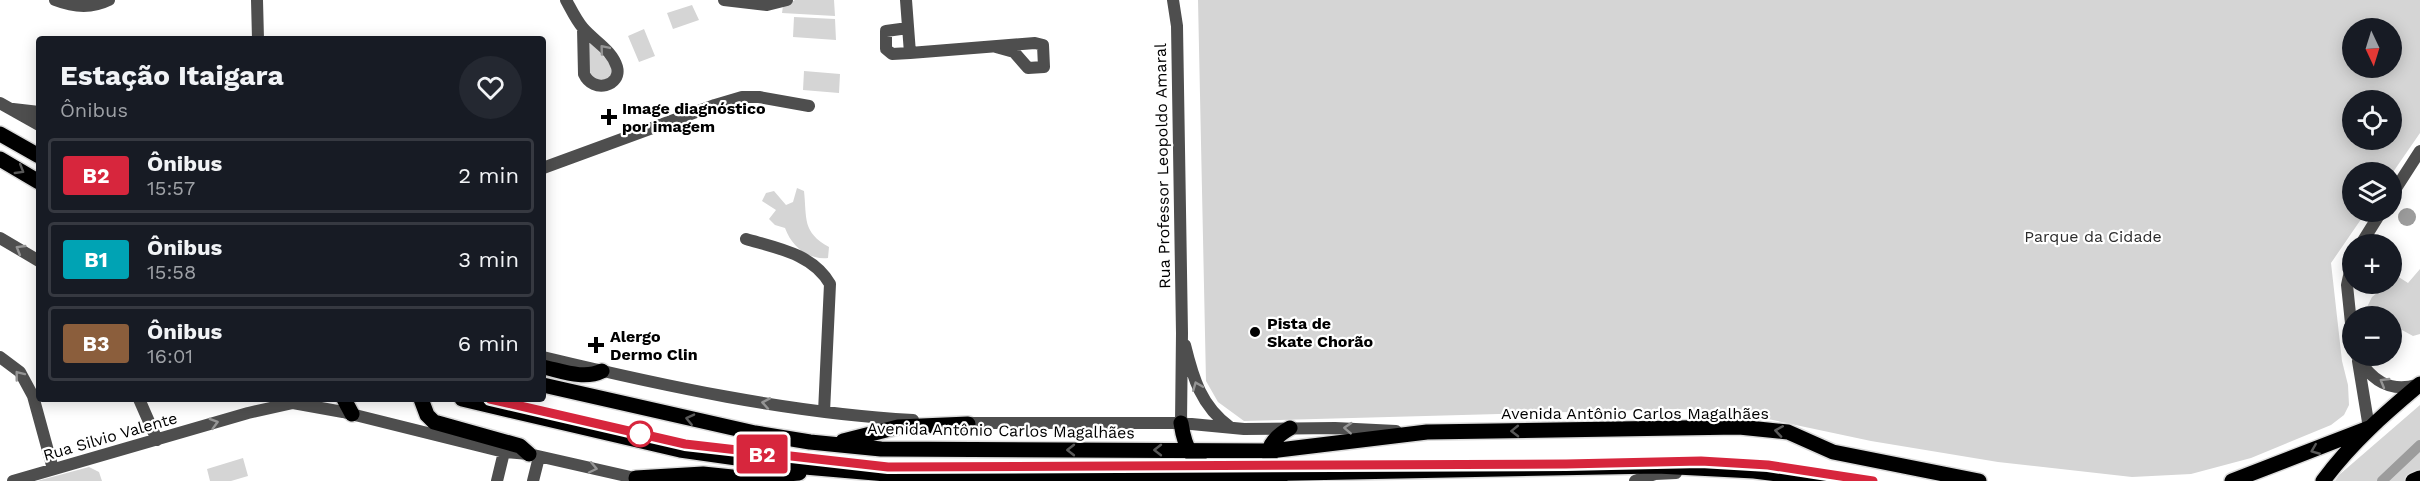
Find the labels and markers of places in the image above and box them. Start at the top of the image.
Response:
place label: Image diagnóstico por imagem [622,99,766,136]
marker: Image diagnóstico por imagem [600,108,618,126]
place label: Pista de Skate Chorão [1267,314,1373,351]
marker: Pista de Skate Chorão [1248,325,1262,339]
place label: Alergo Dermo Clin [610,327,698,364]
marker: Alergo Dermo Clin [587,336,605,354]
unlabelled marker [627,421,653,447]

